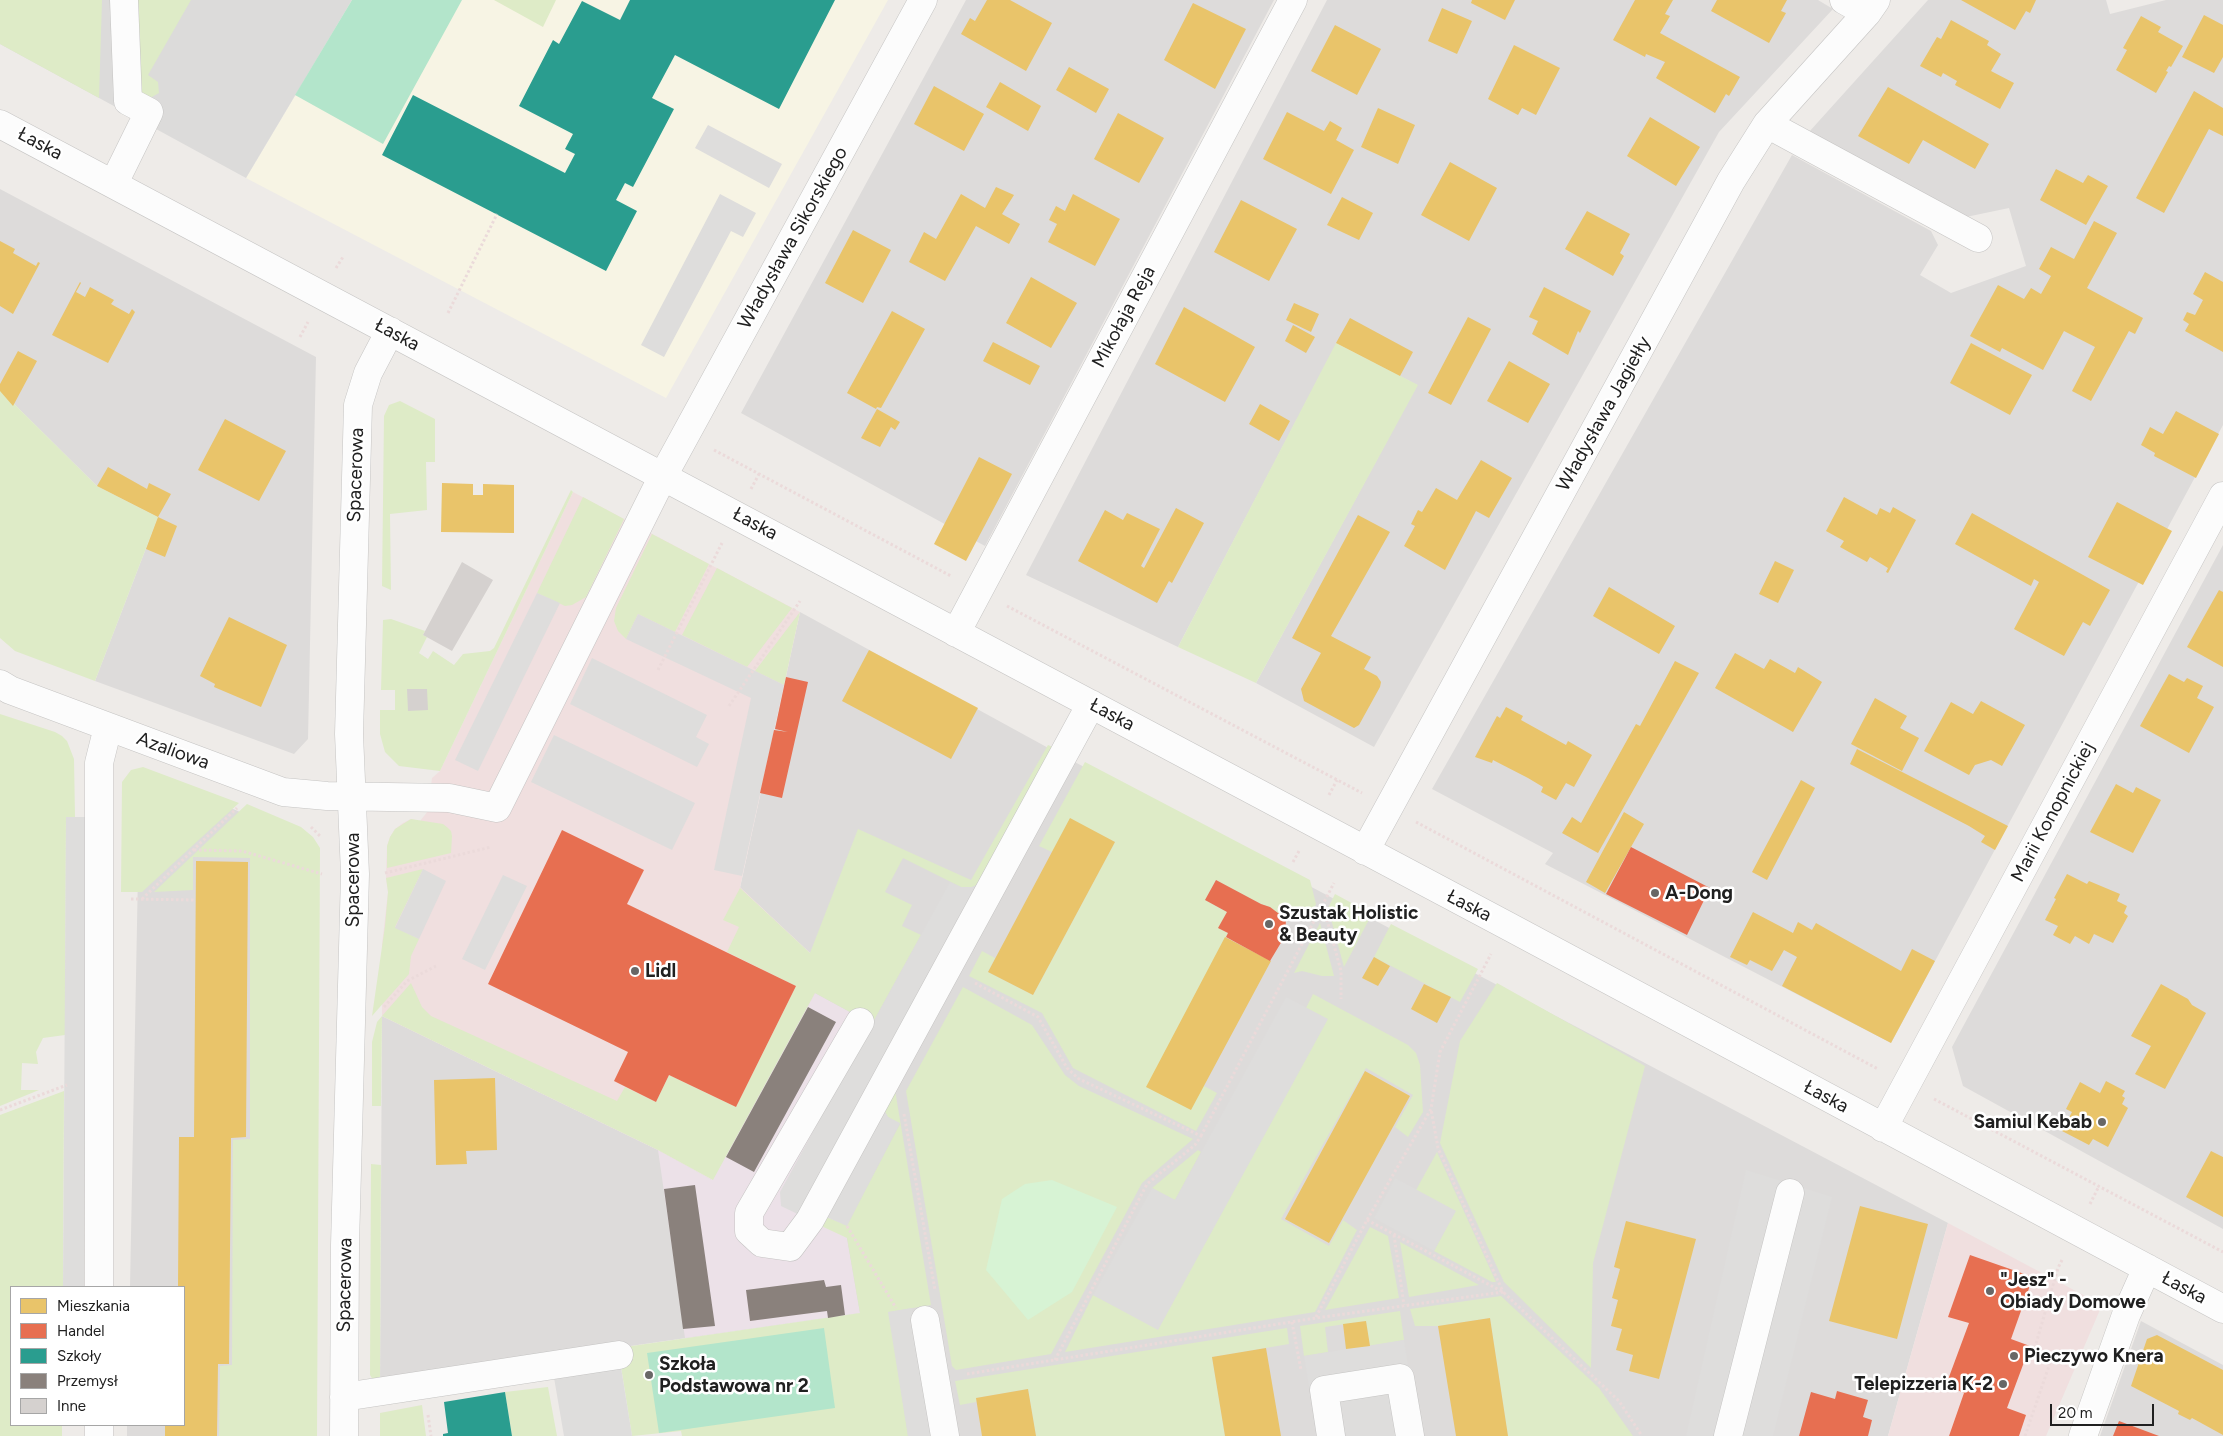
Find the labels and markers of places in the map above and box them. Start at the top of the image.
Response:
place label: A-Dong [1665,882,1733,904]
marker: A-Dong [1649,887,1661,899]
place label: Szustak Holistic & Beauty [1279,902,1418,946]
marker: Szustak Holistic & Beauty [1263,918,1275,930]
place label: Lidl [645,960,676,982]
marker: Lidl [629,965,641,977]
place label: Samiul Kebab [1973,1111,2092,1133]
marker: Samiul Kebab [2096,1116,2108,1128]
place label: "Jesz" - Obiady Domowe [2000,1269,2146,1313]
marker: "Jesz" - Obiady Domowe [1984,1285,1996,1297]
place label: Pieczywo Knera [2024,1345,2164,1367]
marker: Pieczywo Knera [2008,1350,2020,1362]
place label: Szkoła Podstawowa nr 2 [659,1353,809,1397]
marker: Szkoła Podstawowa nr 2 [643,1369,655,1381]
place label: Telepizzeria K-2 [1854,1373,1993,1395]
marker: Telepizzeria K-2 [1997,1378,2009,1390]

